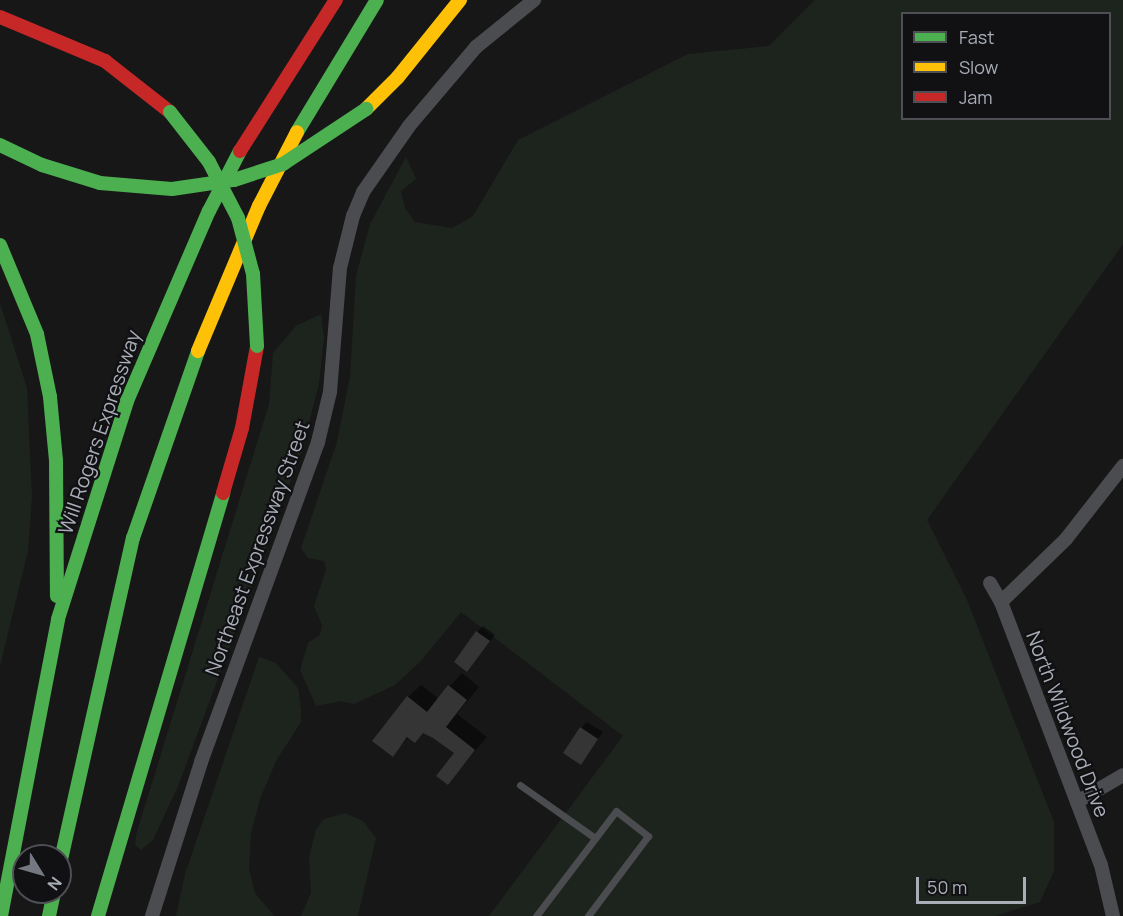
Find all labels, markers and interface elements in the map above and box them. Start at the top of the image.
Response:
legend [901,12,1111,120]
text: Fast [959,25,994,49]
text: Slow [959,55,998,79]
text: Jam [959,85,993,109]
street label: Will Rogers Expressway [53,327,145,537]
street label: Northeast Expressway Street [200,417,314,679]
street label: North Wildwood Drive [1021,628,1115,820]
north arrow [12,844,72,904]
scale bar [919,865,1028,903]
text: N [43,872,67,895]
text: 50 m [927,875,967,899]

